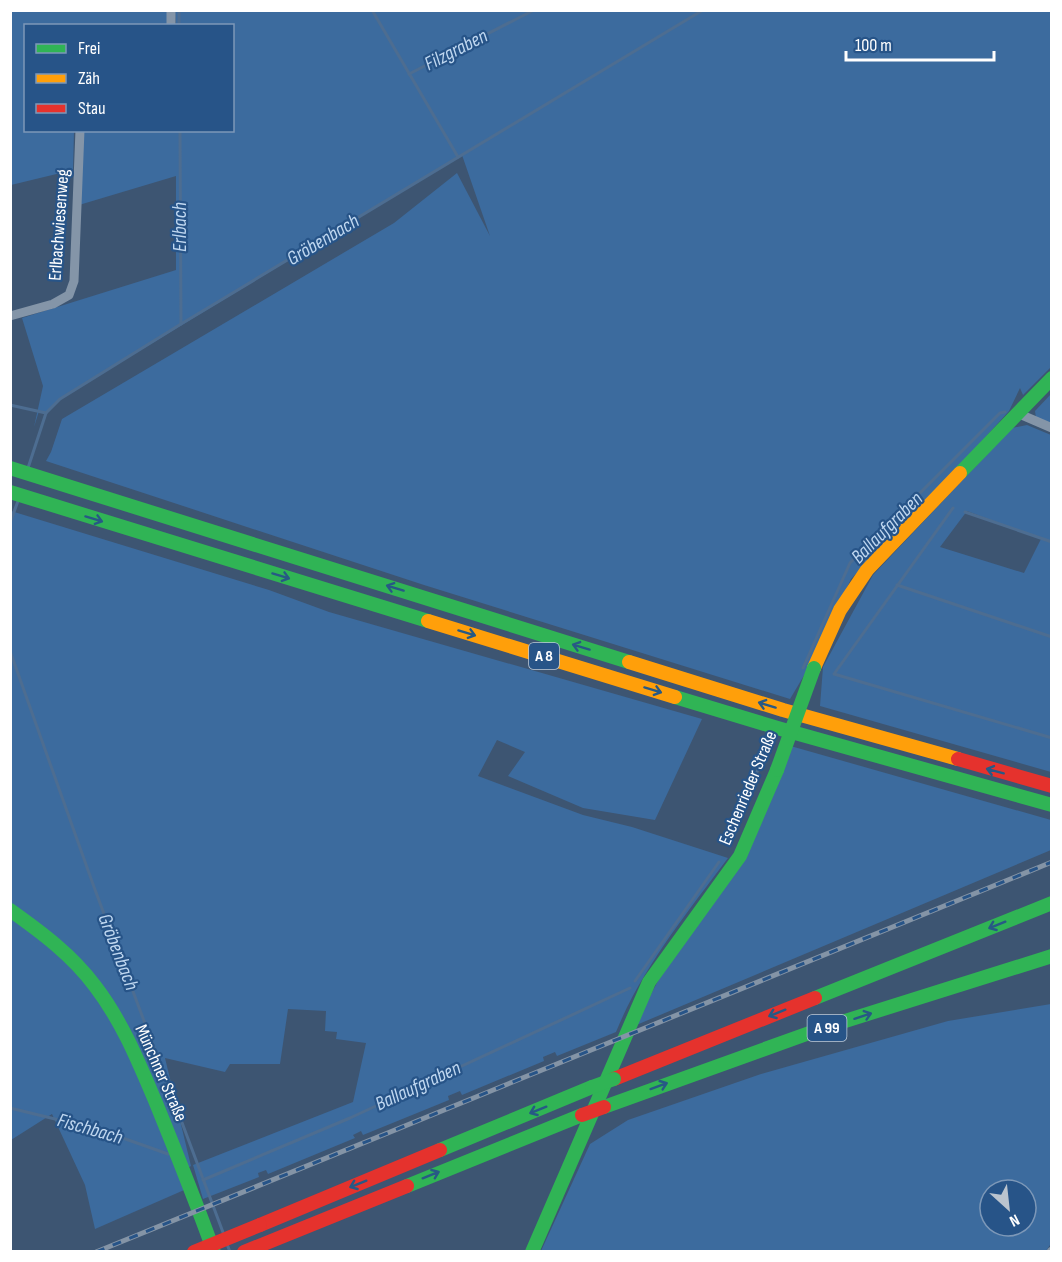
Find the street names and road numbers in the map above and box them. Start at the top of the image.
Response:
street label: Erlbachwiesenweg [45,169,73,281]
road number: A 8 [529,643,559,669]
street label: Eschenrieder Straße [714,728,782,848]
road number: A 99 [808,1015,846,1041]
street label: Münchner Straße [130,1021,192,1125]

